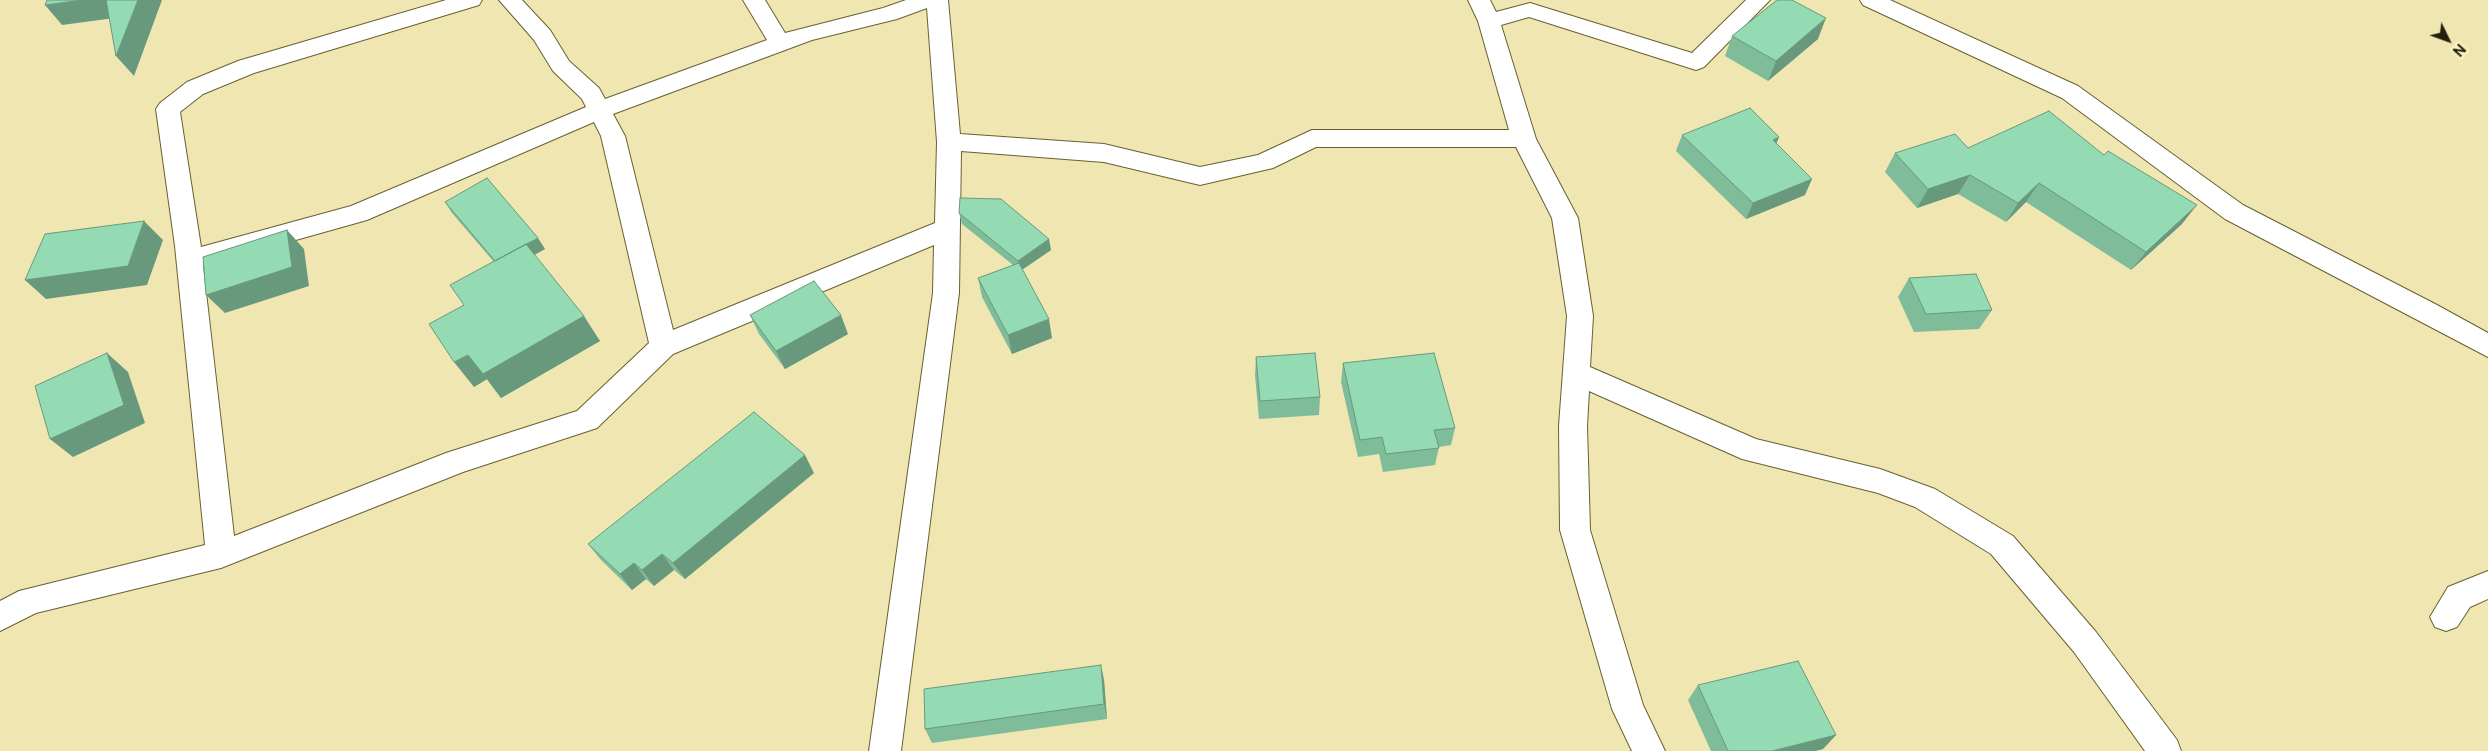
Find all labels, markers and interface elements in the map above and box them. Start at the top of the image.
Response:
north arrow [2423,15,2473,65]
text: N [2450,41,2469,59]

